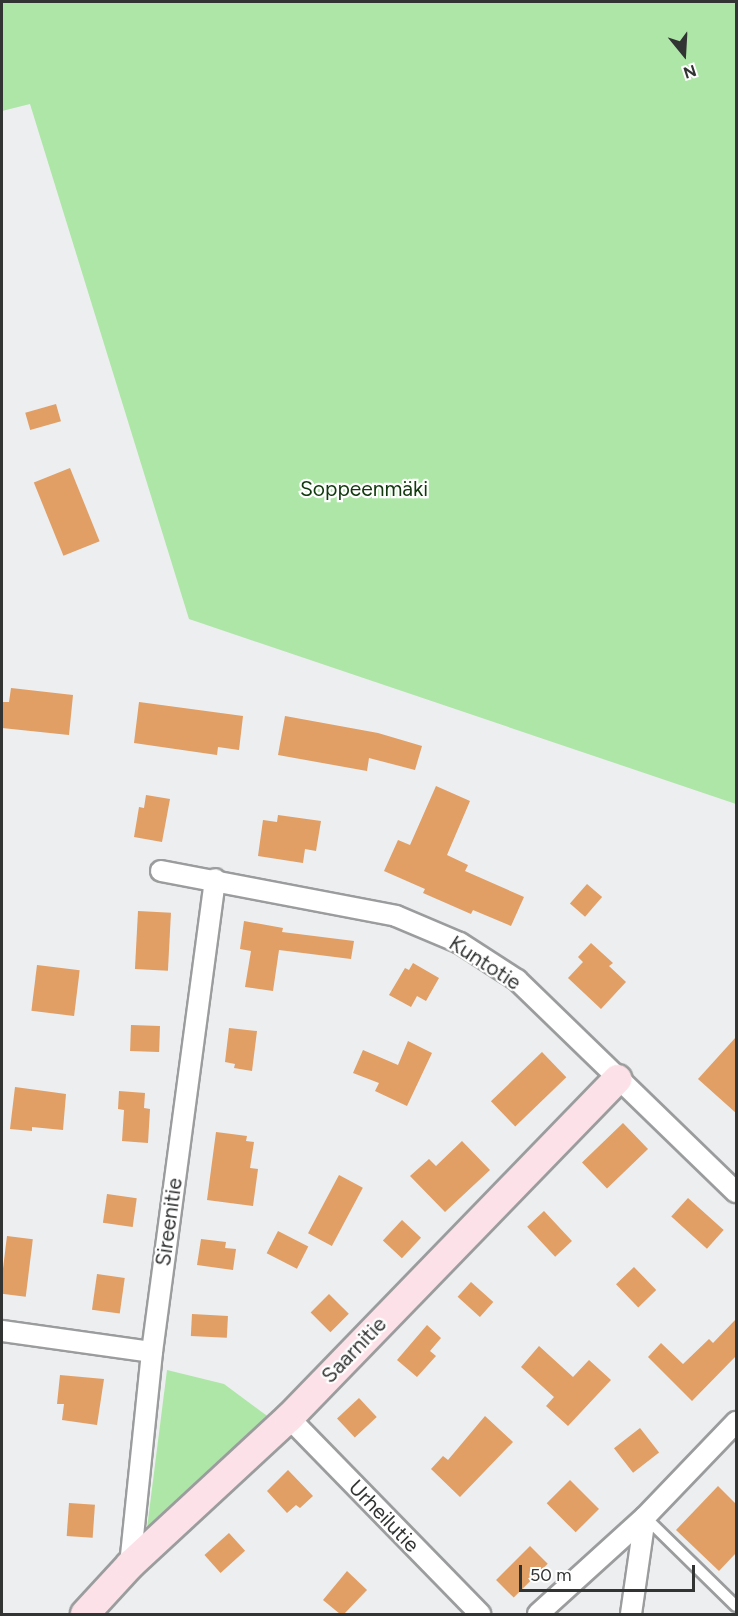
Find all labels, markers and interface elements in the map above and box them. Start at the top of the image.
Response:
north arrow [654,24,714,84]
text: N [681,61,699,83]
park label: Soppeenmäki [300,476,428,502]
street label: Kuntotie [444,930,526,996]
street label: Sireenitie [150,1176,188,1268]
street label: Saarnitie [316,1312,392,1388]
street label: Urheilutie [343,1475,425,1557]
scale bar [522,1553,698,1591]
text: 50 m [530,1564,572,1586]

